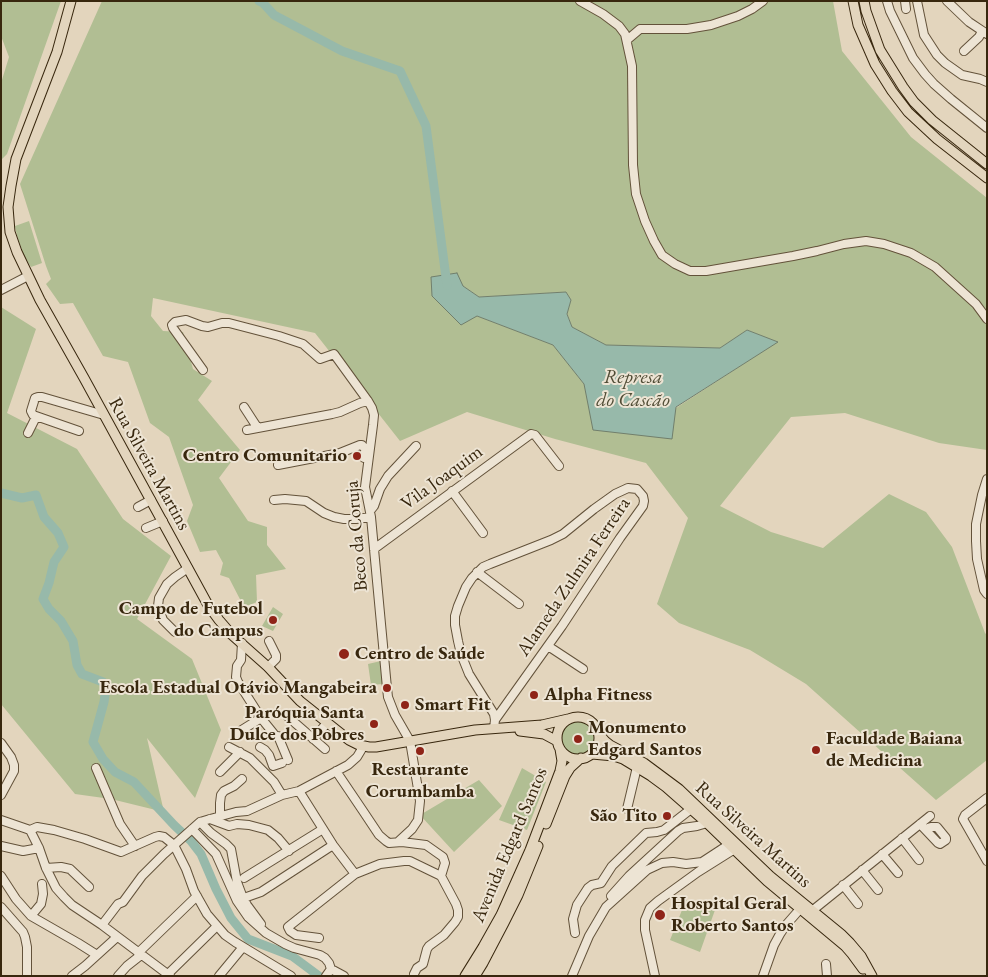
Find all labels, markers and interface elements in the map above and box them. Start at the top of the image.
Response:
water label: Represa do Cascão [596,366,670,413]
street label: Rua Silveira Martins [103,394,195,534]
street label: Vila Joaquim [397,441,487,515]
place label: Centro Comunitario [183,445,347,467]
marker: Centro Comunitario [351,450,363,462]
street label: Beco da Coruja [341,480,373,592]
street label: Alameda Zulmira Ferreira [512,493,636,661]
place label: Campo de Futebol do Campus [119,598,263,642]
marker: Campo de Futebol do Campus [267,614,279,626]
place label: Centro de Saúde [355,643,485,665]
marker: Centro de Saúde [337,647,351,661]
place label: Escola Estadual Otávio Mangabeira [99,677,377,699]
marker: Escola Estadual Otávio Mangabeira [381,682,393,694]
place label: Alpha Fitness [544,684,652,706]
marker: Alpha Fitness [528,689,540,701]
place label: Smart Fit [415,694,491,716]
marker: Smart Fit [399,699,411,711]
place label: Paróquia Santa Dulce dos Pobres [230,702,364,746]
place label: Monumento Edgard Santos [588,717,701,761]
marker: Paróquia Santa Dulce dos Pobres [368,718,380,730]
place label: Faculdade Baiana de Medicina [826,728,962,772]
marker: Monumento Edgard Santos [572,733,584,745]
marker: Faculdade Baiana de Medicina [810,744,822,756]
marker: Restaurante Corumbamba [414,745,426,757]
place label: Restaurante Corumbamba [366,759,474,803]
street label: Avenida Edgard Santos [467,764,553,926]
street label: Rua Silveira Martins [690,777,816,893]
place label: São Tito [590,805,657,827]
marker: São Tito [661,810,673,822]
place label: Hospital Geral Roberto Santos [671,893,793,937]
marker: Hospital Geral Roberto Santos [653,908,667,922]

